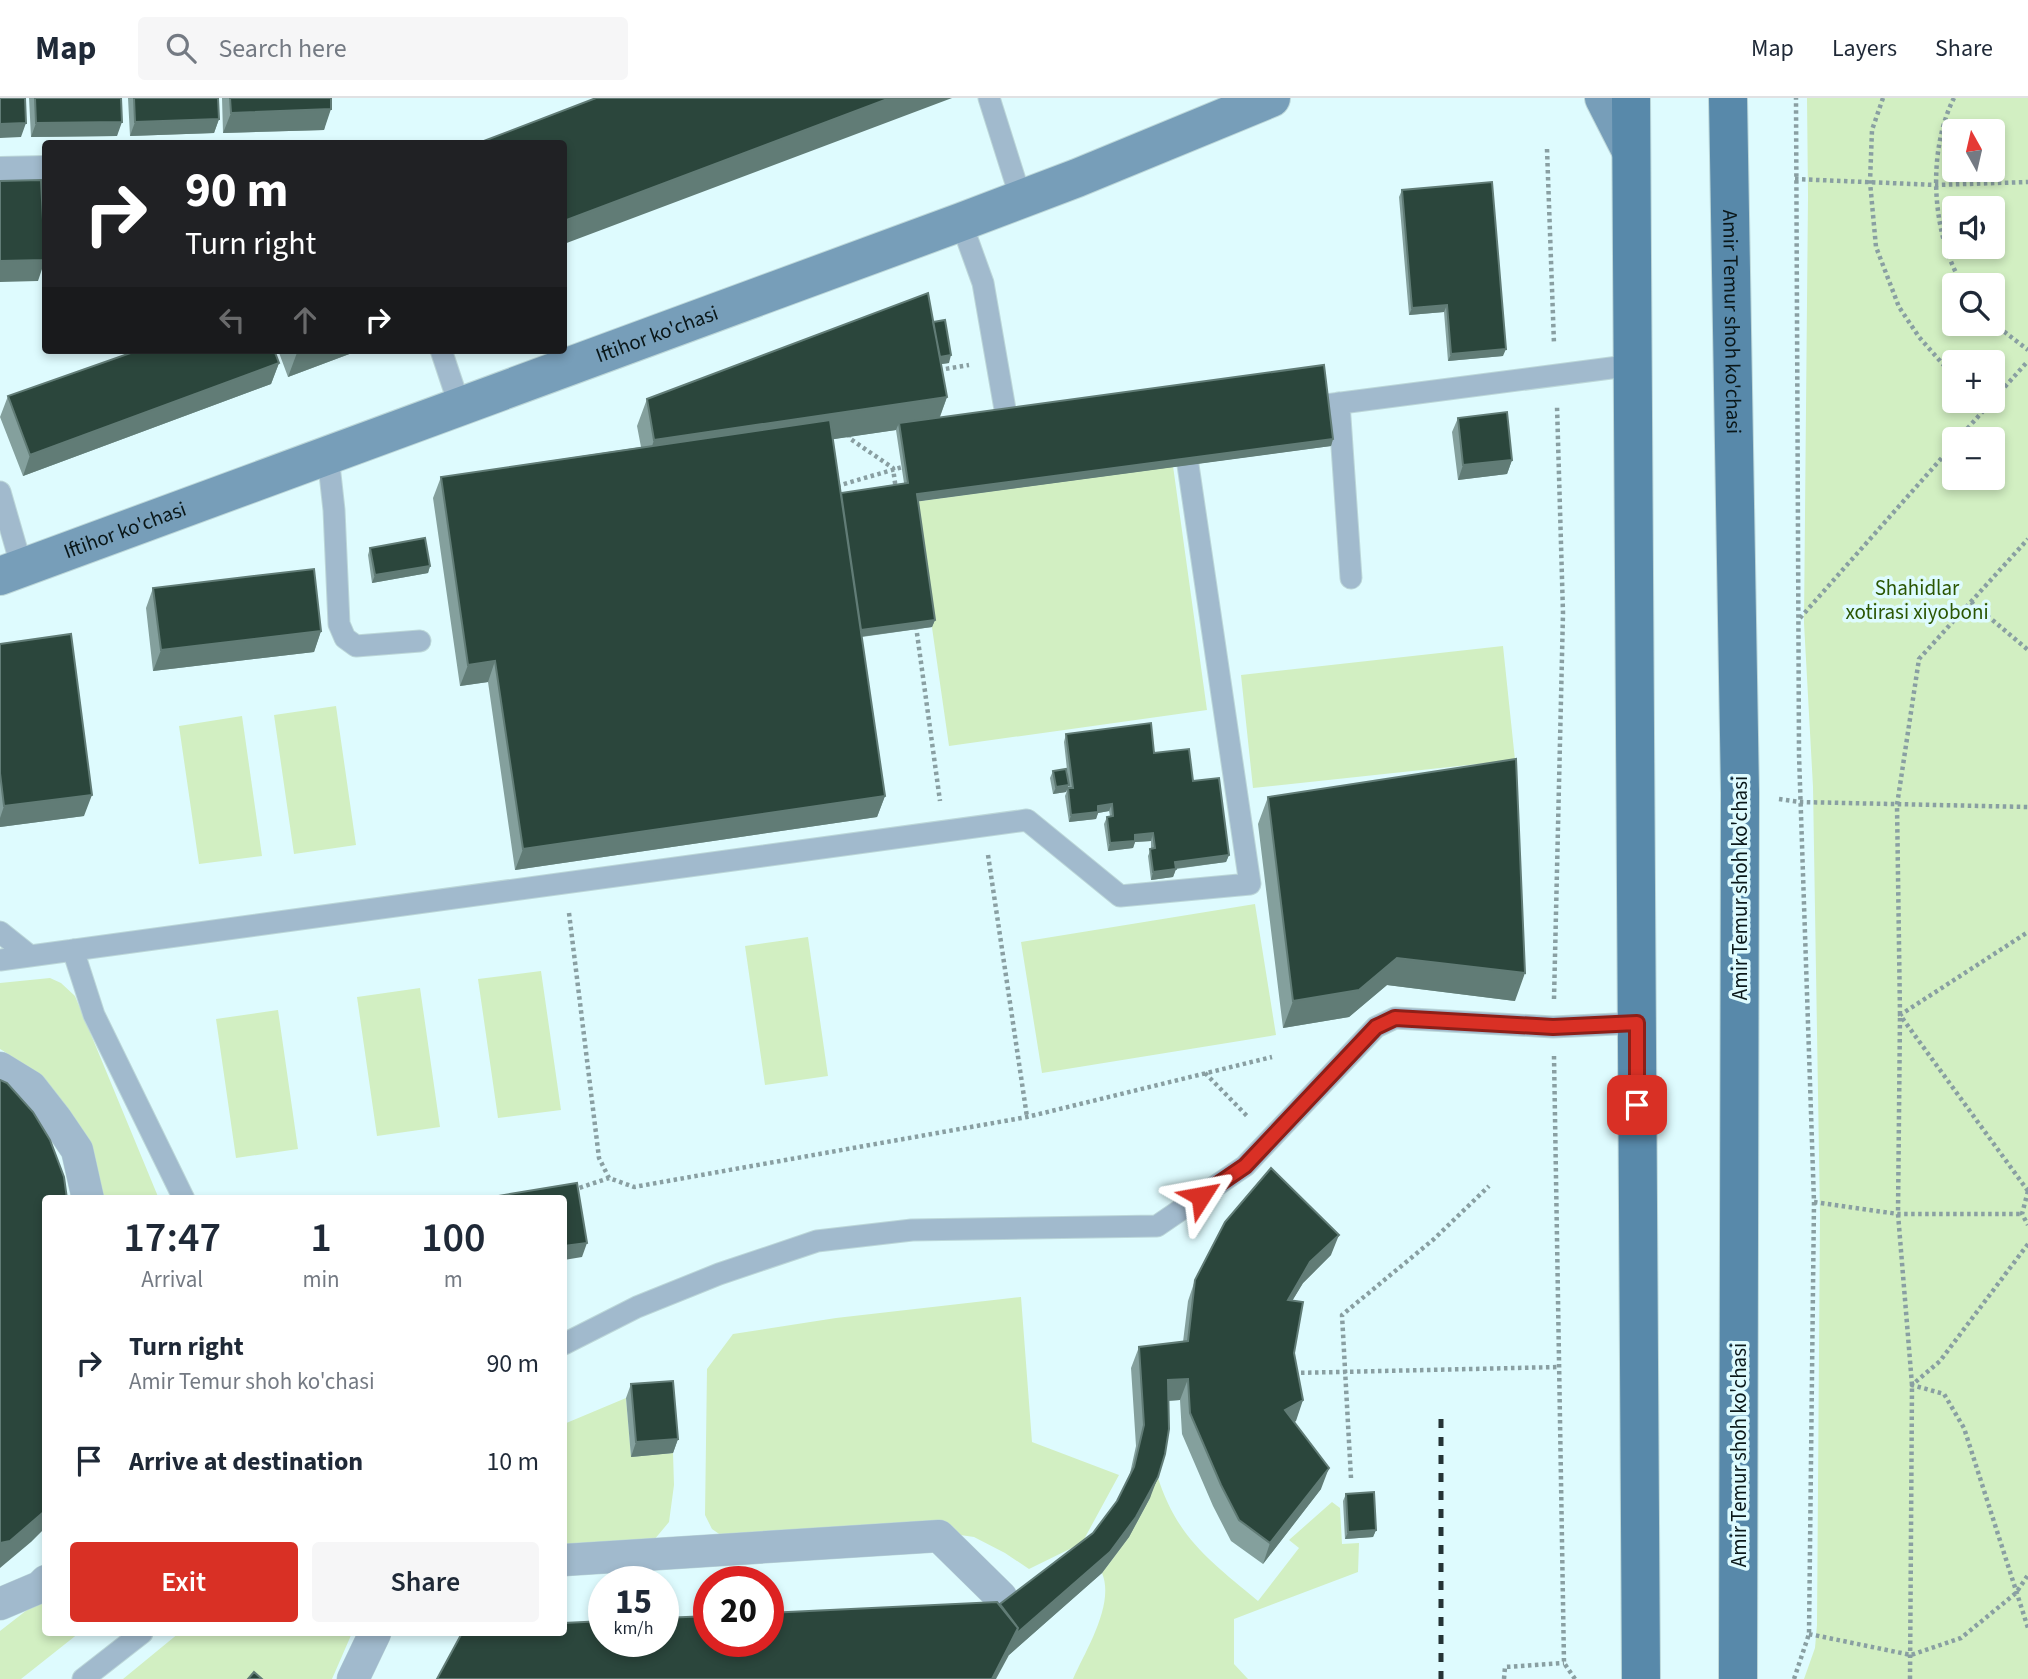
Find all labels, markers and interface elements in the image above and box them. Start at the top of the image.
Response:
search box [138,17,628,80]
text: Map [35,25,96,72]
icon: search [162,29,200,67]
text: Search here [218,30,347,67]
text: Map [1751,31,1794,66]
text: Layers [1832,31,1897,66]
text: Share [1935,31,1993,66]
north arrow [1942,119,2006,182]
map controls [1942,119,2005,490]
text: 90 m [185,156,289,226]
icon: right [70,168,161,259]
button: sound [1942,196,2005,259]
street label: Amir Temur shoh ko'chasi [1715,209,1749,434]
text: Turn right [185,221,316,267]
button: search [1942,273,2005,336]
street label: Iftihor ko'chasi [591,298,722,370]
icon: left [213,301,251,339]
icon: ahead [286,301,324,339]
icon: right [359,301,397,339]
button: + [1942,350,2005,413]
button: − [1942,427,2005,490]
street label: Iftihor ko'chasi [59,494,190,566]
park label: Shahidlar xotirasi xiyoboni [1845,573,1989,627]
street label: Amir Temur shoh ko'chasi [1725,776,1755,1000]
pin [1607,1075,1667,1135]
icon: arrive [1618,1086,1656,1124]
position arrow [1164,1159,1238,1233]
text: 17:47 [123,1208,221,1268]
text: 1 [310,1208,332,1268]
text: 100 [421,1208,486,1268]
text: Arrival [141,1263,203,1296]
text: min [302,1263,340,1296]
text: m [444,1263,463,1296]
text: Turn right [129,1328,244,1365]
street label: Amir Temur shoh ko'chasi [1724,1343,1754,1567]
icon: right [70,1344,108,1382]
text: 90 m [486,1345,539,1382]
text: Amir Temur shoh ko'chasi [129,1365,375,1398]
icon: arrive [70,1442,108,1480]
text: Arrive at destination [129,1443,363,1480]
text: 10 m [486,1443,539,1480]
button: Exit [70,1542,298,1622]
button: Share [312,1542,539,1622]
speed limit sign: 20 [693,1566,784,1657]
text: 15 [615,1577,652,1627]
text: km/h [614,1616,653,1641]

